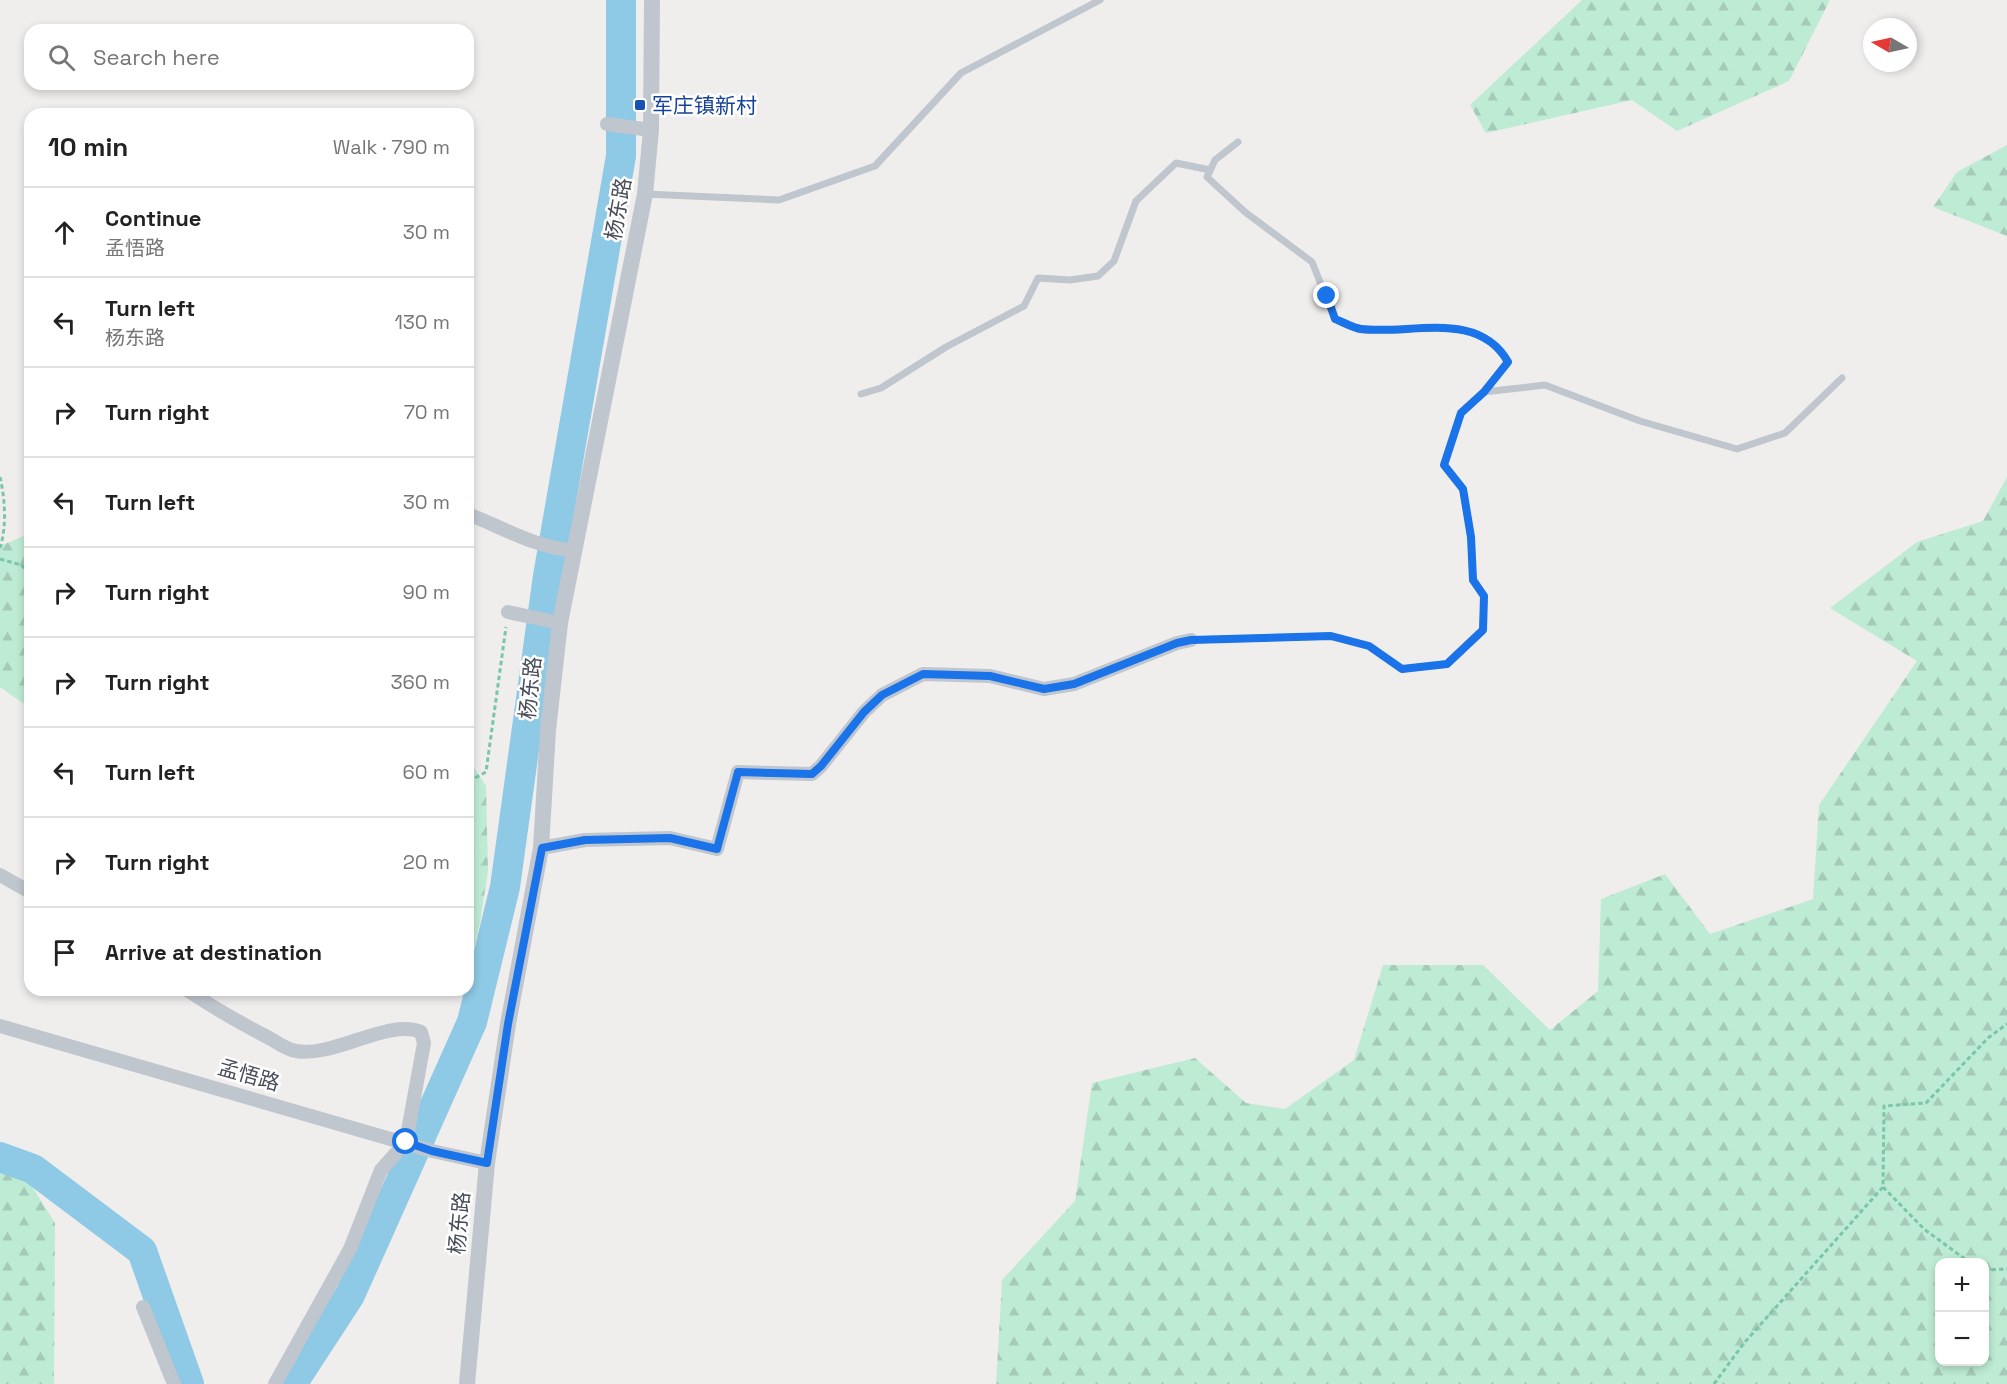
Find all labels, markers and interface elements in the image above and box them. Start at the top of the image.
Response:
north arrow [1863,18,1917,72]
search box [24,24,474,90]
icon: search [45,41,78,74]
text: Search here [93,43,220,71]
place label: 军庄镇新村 [652,92,757,119]
marker: 军庄镇新村 [633,98,647,112]
text: 10 min [48,130,128,164]
text: Walk · 790 m [333,134,450,160]
street label: 杨东路 [599,176,637,242]
text: Continue [105,204,201,232]
icon: ahead [48,216,81,249]
text: 30 m [403,219,450,245]
text: 孟悟路 [105,235,165,261]
route end [1313,282,1339,308]
text: Turn left [105,294,195,322]
icon: left [48,306,81,339]
text: 130 m [394,309,450,335]
text: 杨东路 [105,325,165,351]
icon: right [48,396,81,429]
text: Turn right [105,398,210,426]
text: 70 m [404,399,450,425]
icon: left [48,486,81,519]
text: Turn left [105,488,195,516]
text: 30 m [403,489,450,515]
icon: right [48,576,81,609]
text: Turn right [105,578,210,606]
text: 90 m [403,579,450,605]
street label: 杨东路 [513,655,547,721]
icon: right [48,666,81,699]
text: Turn right [105,668,210,696]
text: 360 m [391,669,450,695]
icon: left [48,756,81,789]
text: Turn left [105,758,195,786]
text: 60 m [403,759,450,785]
icon: right [48,846,81,879]
text: Turn right [105,848,210,876]
text: 20 m [403,849,450,875]
icon: arrive [48,936,81,969]
text: Arrive at destination [105,938,322,966]
street label: 孟悟路 [215,1053,283,1097]
route start [392,1128,418,1154]
street label: 杨东路 [443,1190,475,1256]
map controls [1935,1258,1989,1366]
button: + [1935,1258,1989,1312]
button: − [1935,1312,1989,1366]

